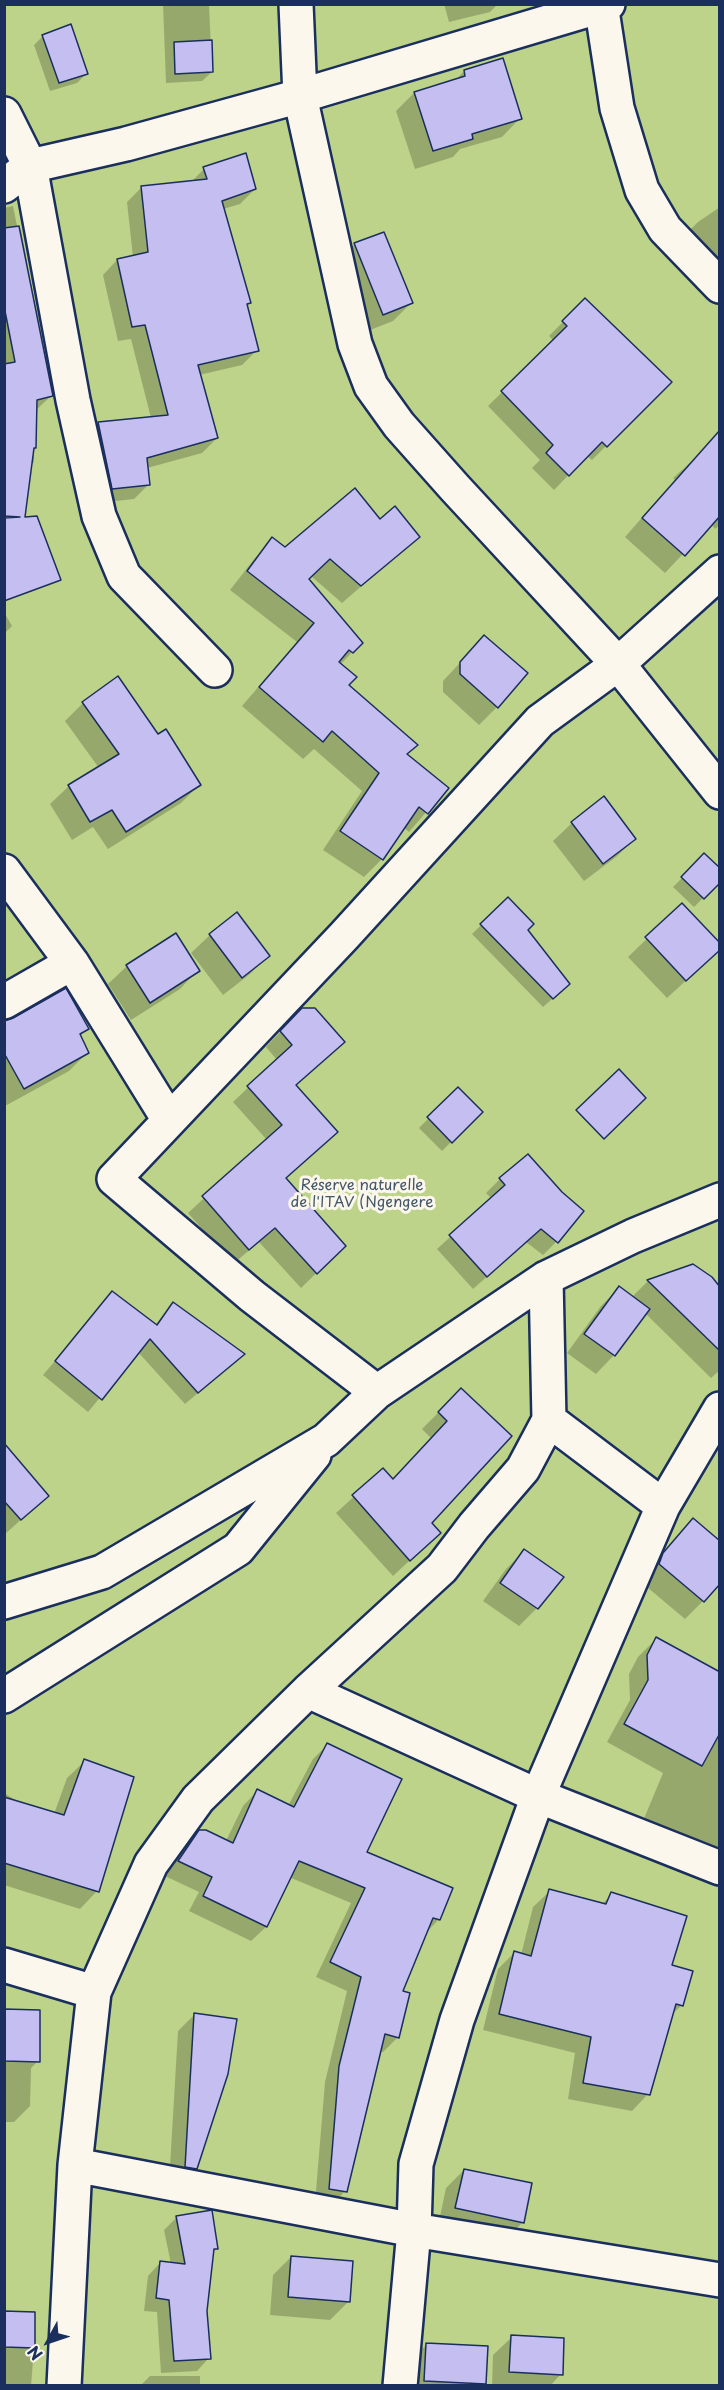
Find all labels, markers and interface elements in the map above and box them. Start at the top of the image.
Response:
park label: Réserve naturelle de l'ITAV (Ngengere [291,1177,433,1212]
north arrow [18,2312,78,2372]
text: N [21,2341,47,2366]

